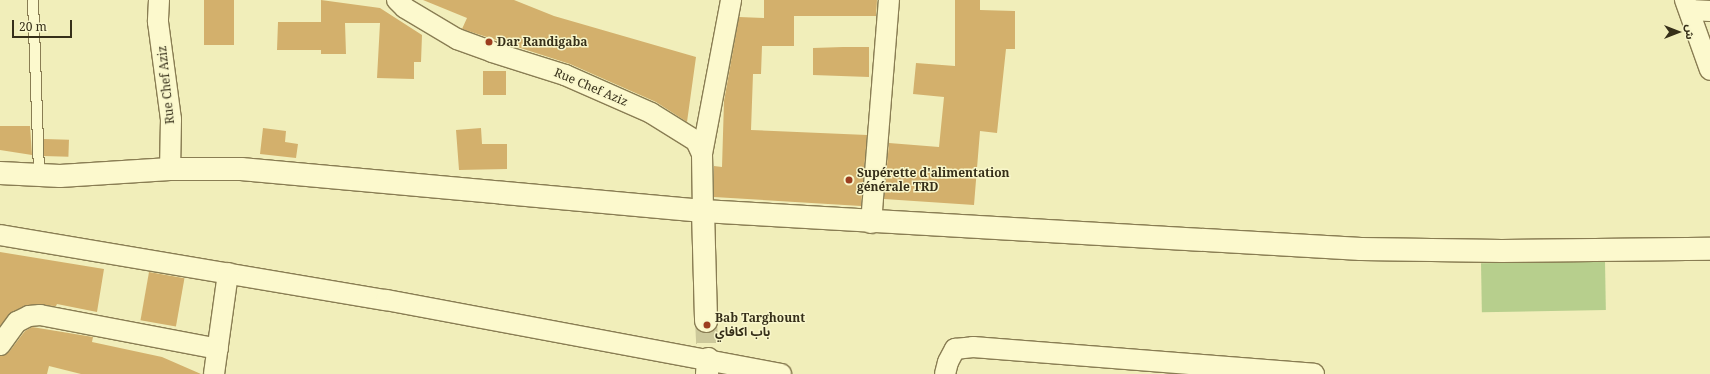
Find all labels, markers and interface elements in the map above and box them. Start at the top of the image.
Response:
scale bar [14,12,74,38]
north arrow [1658,12,1698,52]
text: 20 m [19,18,47,35]
text: ش [1683,24,1698,40]
place label: Dar Randigaba [497,35,587,49]
marker: Dar Randigaba [484,37,494,47]
street label: Rue Chef Aziz [155,45,177,125]
street label: Rue Chef Aziz [552,65,630,109]
place label: Supérette d'alimentation générale TRD [857,166,1010,194]
marker: Supérette d'alimentation générale TRD [844,175,854,185]
place label: Bab Targhount باب اكافاي [715,311,805,339]
marker: Bab Targhount باب اكافاي [702,320,712,330]

